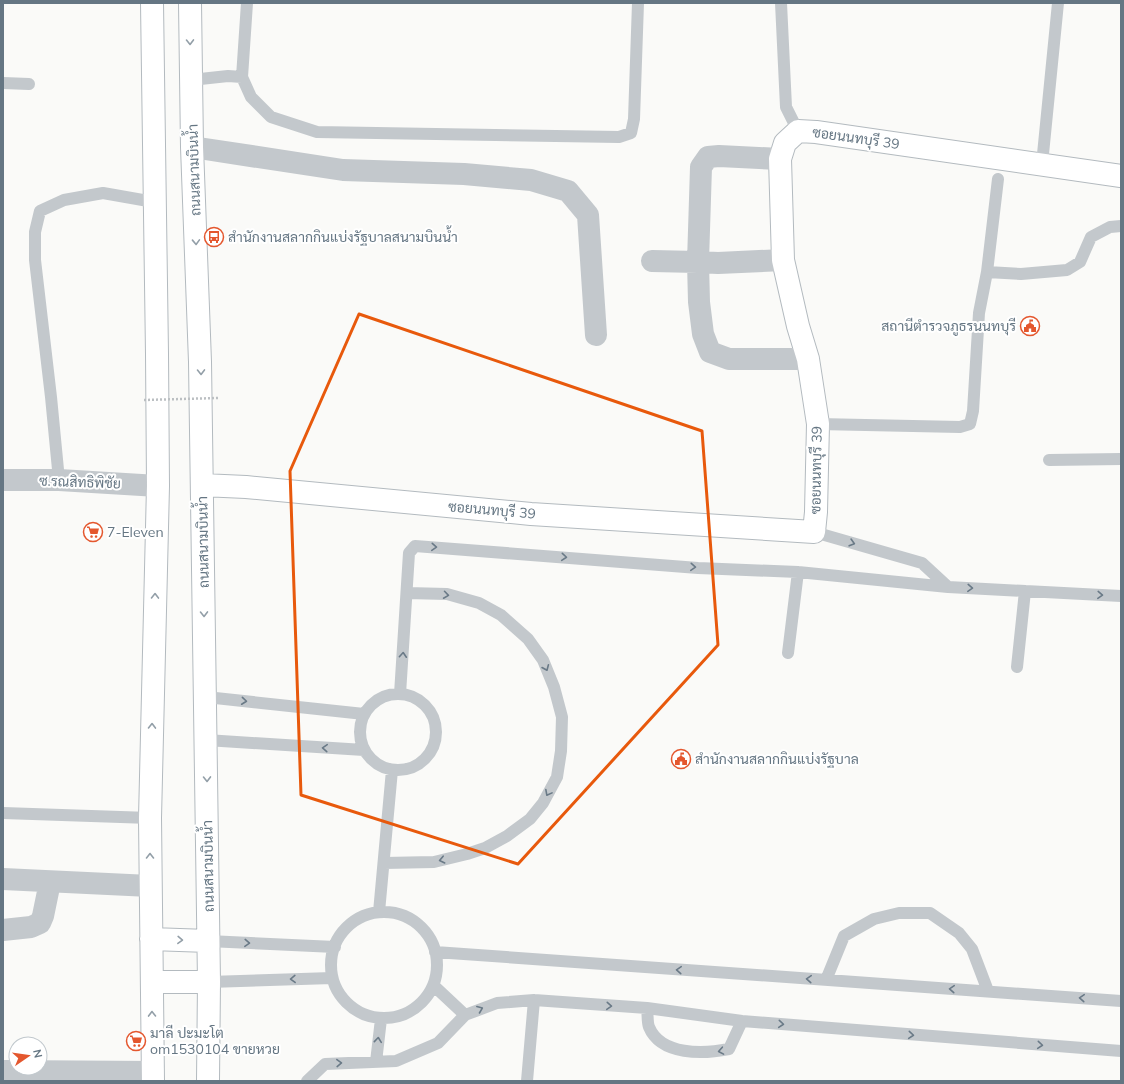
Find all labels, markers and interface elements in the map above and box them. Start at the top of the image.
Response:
one-way arrow [186,39,194,45]
street label: ซอยนนทบุรี 39 [811,123,901,154]
street label: ถนนสนามบินน้ำ [180,124,205,216]
place label: สำนักงานสลากกินแบ่งรัฐบาลสนามบินน้ำ [228,225,458,246]
bus stop icon: สำนักงานสลากกินแบ่งรัฐบาลสนามบินน้ำ [203,226,225,248]
one-way arrow [192,239,200,245]
public building icon: สถานีตำรวจภูธรนนทบุรี [1019,315,1041,337]
place label: สถานีตำรวจภูธรนนทบุรี [881,317,1016,336]
one-way arrow [197,369,205,375]
street label: ซอยนนทบุรี 39 [806,426,827,514]
street label: ซ.รณสิทธิพิชัย [39,472,121,492]
street label: ถนนสนามบินน้ำ [190,496,213,588]
street label: ซอยนนทบุรี 39 [447,497,537,524]
supermarket icon: 7-Eleven [82,521,104,543]
place label: 7-Eleven [107,523,164,541]
one-way arrow [848,538,855,547]
one-way arrow [431,542,437,551]
one-way arrow [560,553,567,562]
one-way arrow [690,563,696,572]
one-way arrow [967,583,973,592]
one-way arrow [443,590,449,599]
one-way arrow [1096,590,1103,599]
one-way arrow [151,593,159,599]
one-way arrow [200,611,208,617]
one-way arrow [398,652,407,658]
one-way arrow [542,664,550,671]
one-way arrow [241,697,247,706]
one-way arrow [148,723,156,729]
one-way arrow [322,743,328,752]
public building icon: สำนักงานสลากกินแบ่งรัฐบาล [670,748,692,770]
place label: สำนักงานสลากกินแบ่งรัฐบาล [695,750,859,768]
one-way arrow [203,776,211,782]
one-way arrow [545,789,553,796]
street label: ถนนสนามบินน้ำ [195,820,218,912]
one-way arrow [146,853,154,859]
one-way arrow [439,855,446,863]
one-way arrow [177,936,183,944]
one-way arrow [244,938,250,947]
one-way arrow [676,965,682,974]
one-way arrow [806,974,812,983]
one-way arrow [290,975,296,984]
one-way arrow [949,984,955,993]
one-way arrow [1079,993,1085,1002]
one-way arrow [606,1001,612,1010]
one-way arrow [477,1006,484,1014]
one-way arrow [148,1011,156,1017]
one-way arrow [778,1020,784,1029]
place label: มาลี ปะมะโต om1530104 ขายหวย [150,1024,280,1058]
supermarket icon: มาลี ปะมะโต om1530104 ขายหวย [125,1030,147,1052]
one-way arrow [908,1030,914,1039]
north arrow [8,1036,48,1076]
one-way arrow [374,1037,383,1043]
one-way arrow [1037,1040,1043,1049]
one-way arrow [718,1046,724,1054]
text: N [30,1048,45,1059]
one-way arrow [336,1059,342,1067]

